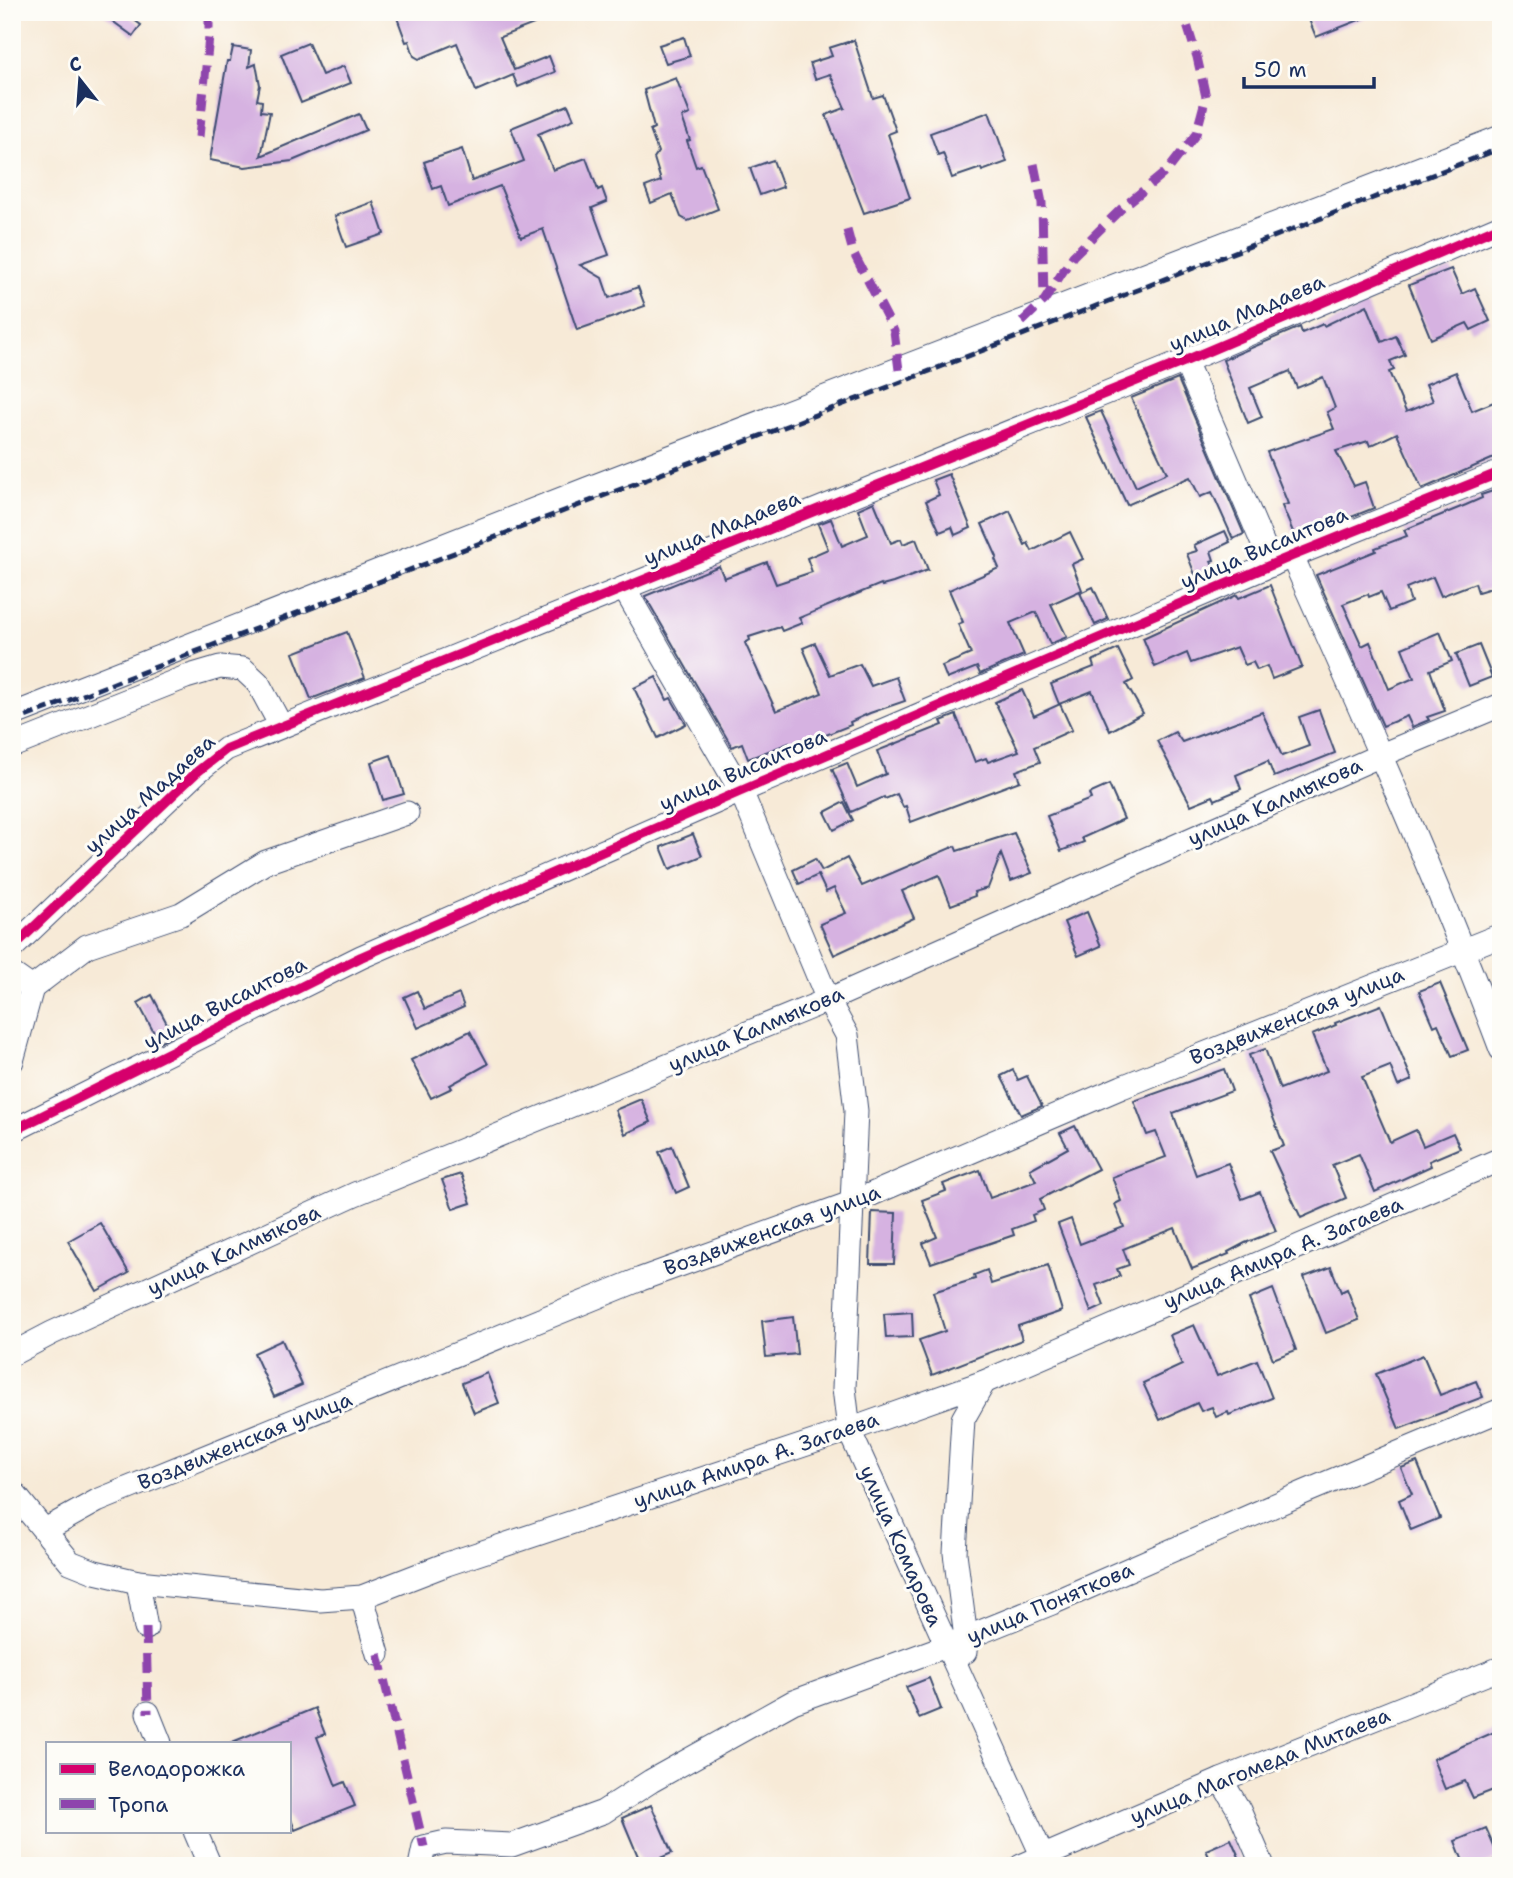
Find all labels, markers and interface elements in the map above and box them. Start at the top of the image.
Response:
north arrow [46,46,116,116]
scale bar [1244,46,1373,90]
text: С [66,51,84,78]
text: 50 m [1254,56,1307,84]
street label: улица Мадаева [1165,268,1329,358]
street label: улица Мадаева [640,484,804,572]
street label: улица Висаитова [1176,500,1352,596]
street label: улица Висаитова [655,722,831,818]
street label: улица Мадаева [79,728,221,860]
street label: улица Калмыкова [1184,751,1366,853]
street label: улица Висаитова [139,950,311,1056]
street label: Воздвиженская улица [1186,960,1408,1072]
street label: улица Калмыкова [664,979,848,1079]
street label: Воздвиженская улица [660,1178,884,1282]
street label: улица Амира А. Загаева [1159,1190,1407,1316]
street label: улица Калмыкова [143,1198,325,1302]
street label: Воздвиженская улица [134,1385,356,1497]
street label: улица Амира А. Загаева [630,1405,882,1515]
street label: улица Комарова [853,1461,949,1631]
street label: улица Поняткова [962,1555,1138,1651]
street label: улица Магомеда Митаева [1126,1701,1394,1831]
legend [46,1742,290,1832]
text: Велодорожка [108,1755,245,1783]
text: Тропа [108,1791,168,1819]

